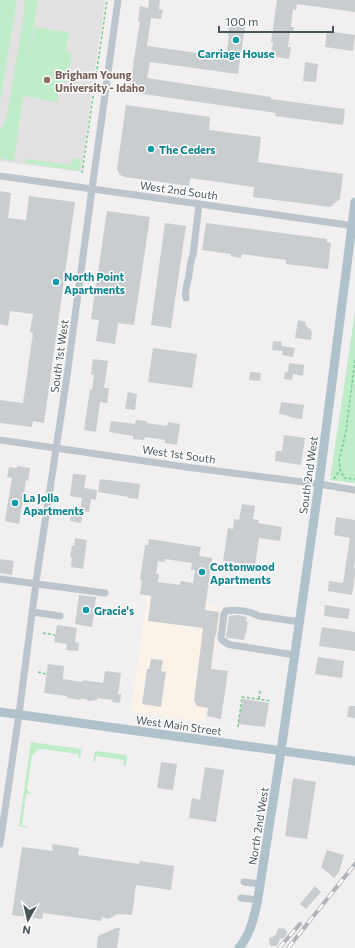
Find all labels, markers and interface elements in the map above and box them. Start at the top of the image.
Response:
scale bar [219,8,333,34]
text: 100 m [225,14,259,28]
marker: Carriage House [231,35,241,45]
place label: Carriage House [197,47,275,60]
place label: Brigham Young University - Idaho [55,68,145,94]
marker: Brigham Young University - Idaho [42,75,52,85]
place label: The Ceders [159,143,215,156]
marker: The Ceders [146,144,156,154]
street label: West 2nd South [139,178,219,202]
place label: North Point Apartments [64,270,125,296]
marker: North Point Apartments [51,277,61,287]
street label: South 1st West [47,318,71,394]
street label: South 2nd West [296,435,320,515]
street label: West 1st South [141,442,217,466]
place label: La Jolla Apartments [23,491,84,517]
marker: La Jolla Apartments [10,498,20,508]
place label: Cottonwood Apartments [210,560,275,586]
marker: Cottonwood Apartments [197,567,207,577]
place label: Gracie's [94,604,134,617]
marker: Gracie's [81,605,91,615]
street label: West Main Street [135,713,223,738]
street label: North 2nd West [245,786,271,866]
north arrow [8,900,48,940]
text: N [22,923,32,937]

